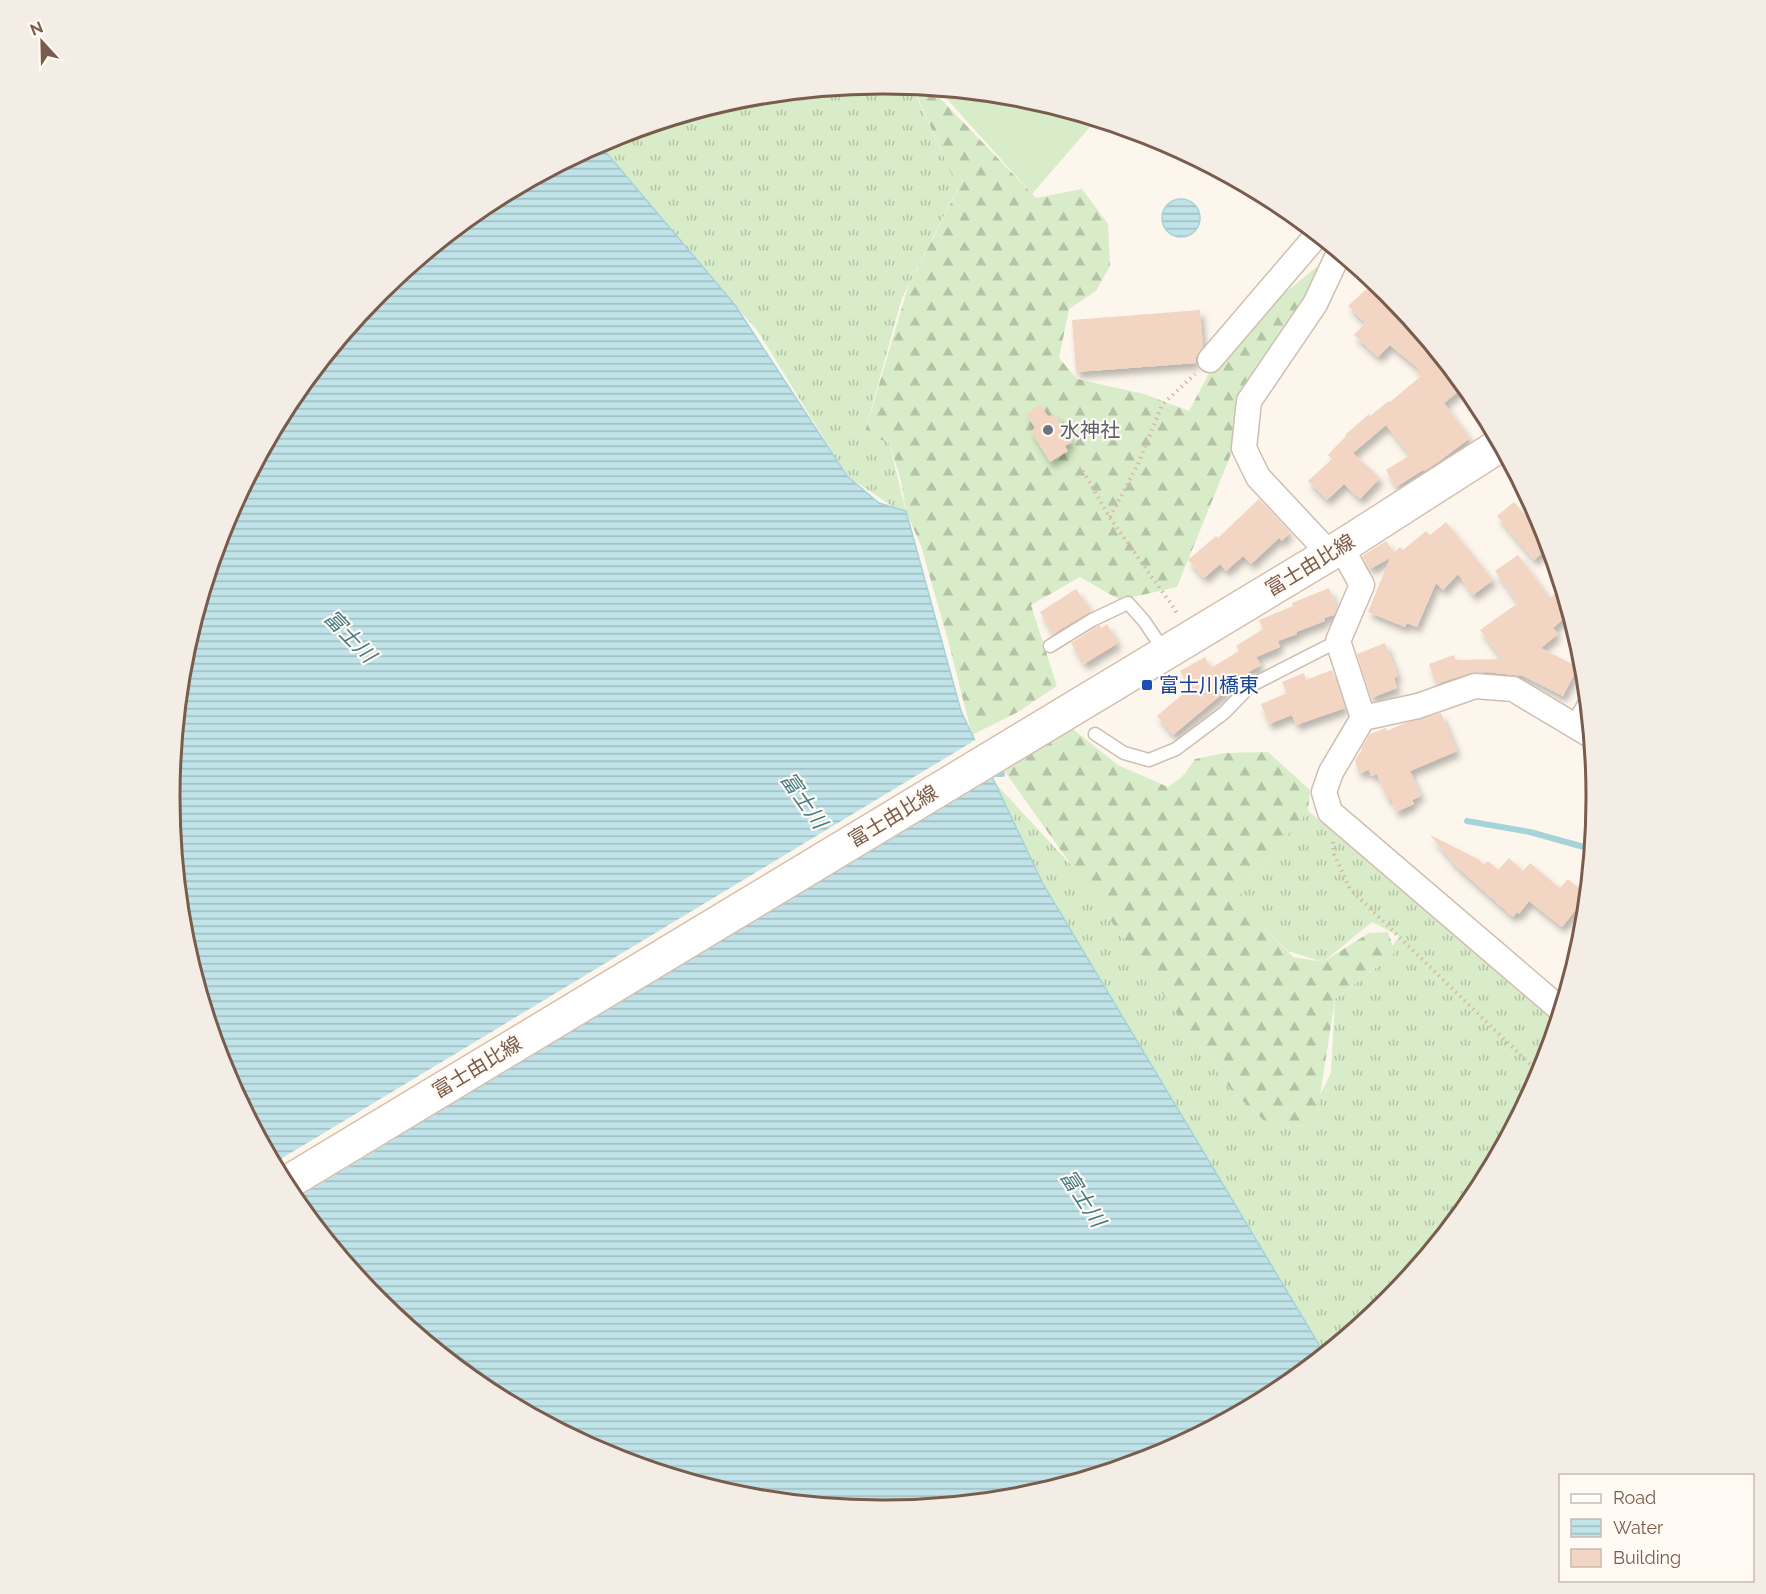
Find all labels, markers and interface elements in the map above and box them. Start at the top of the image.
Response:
north arrow [12,12,72,72]
text: N [27,17,46,40]
place label: 水神社 [1060,418,1120,442]
marker: 水神社 [1041,423,1055,437]
street label: 富士由比線 [1261,529,1359,601]
water label: 富士川 [319,605,382,669]
place label: 富士川橋東 [1159,673,1259,697]
marker: 富士川橋東 [1140,678,1154,692]
water label: 富士川 [776,767,833,835]
street label: 富士由比線 [844,780,942,852]
street label: 富士由比線 [428,1031,526,1103]
water label: 富士川 [1055,1165,1112,1233]
legend [1559,1474,1754,1582]
text: Road [1613,1487,1656,1508]
text: Water [1613,1517,1664,1538]
text: Building [1613,1547,1681,1568]

